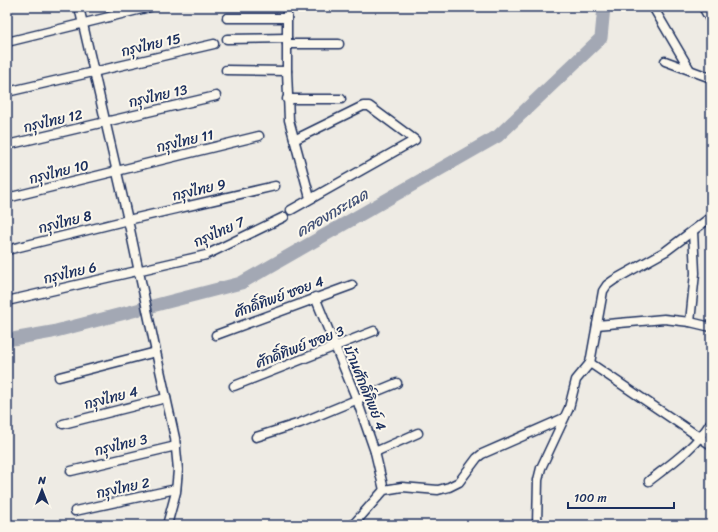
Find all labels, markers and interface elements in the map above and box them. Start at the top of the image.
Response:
street label: กรุงไทย 15 [119,26,184,64]
street label: กรุงไทย 13 [126,77,190,115]
street label: กรุงไทย 12 [21,102,85,140]
street label: กรุงไทย 11 [154,122,216,160]
street label: กรุงไทย 10 [26,152,92,191]
street label: กรุงไทย 9 [170,172,229,208]
water label: คลองกระเฉด [291,181,374,244]
street label: กรุงไทย 8 [36,203,95,241]
street label: กรุงไทย 7 [189,209,250,254]
street label: กรุงไทย 6 [41,255,99,291]
street label: ศักดิ์ทิพย์ ซอย 4 [229,269,328,325]
street label: ศักดิ์ทิพย์ ซอย 3 [251,319,348,376]
street label: บ้านศักดิ์ทิพย์ 4 [337,342,393,435]
street label: กรุงไทย 4 [81,379,141,417]
street label: กรุงไทย 3 [92,427,150,463]
north arrow [22,470,62,510]
street label: กรุงไทย 2 [94,470,152,506]
text: N [37,471,46,490]
scale bar [568,484,674,510]
text: 100 m [574,487,607,509]

